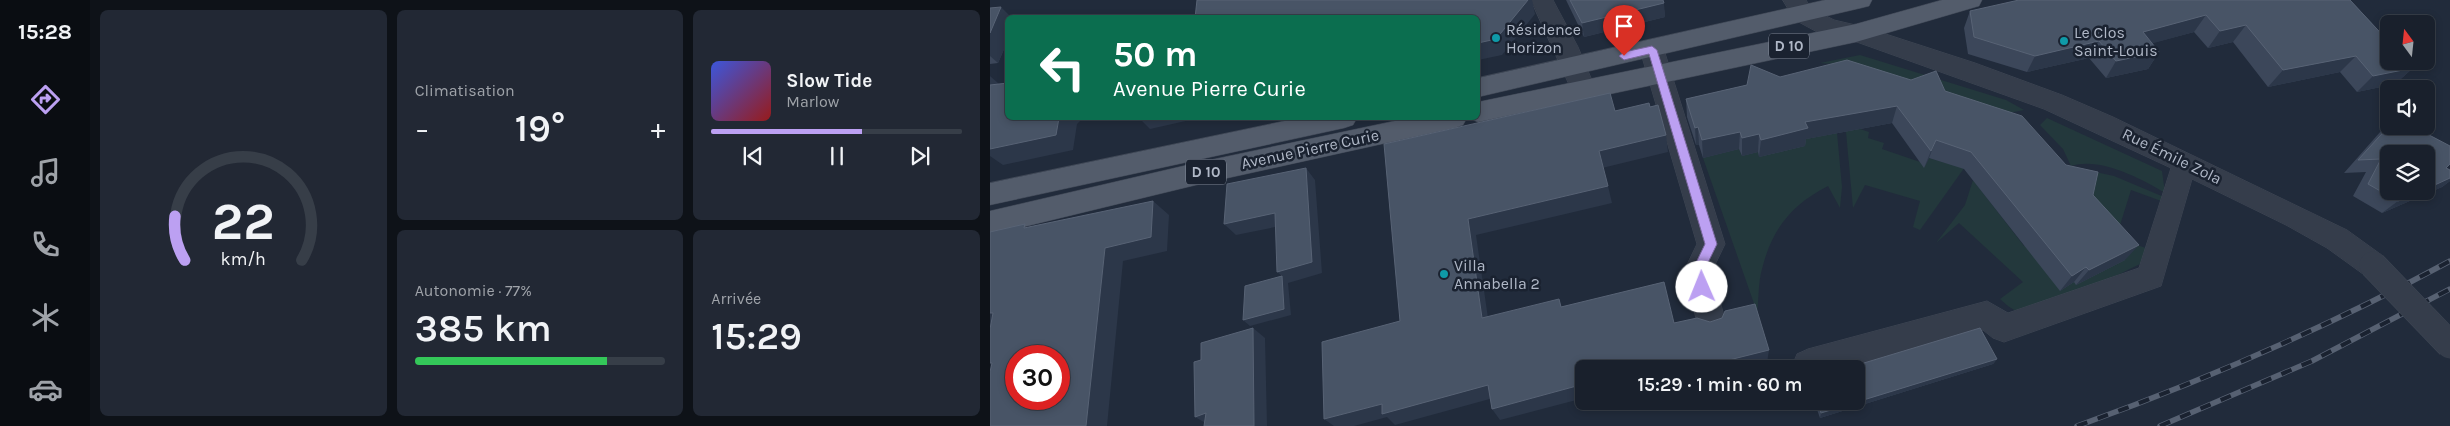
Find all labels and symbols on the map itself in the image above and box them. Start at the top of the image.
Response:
pin [1603,5,1645,56]
north arrow [2380,15,2435,70]
place label: Résidence Horizon [1506,20,1581,57]
place label: Le Clos Saint-Louis [2074,23,2158,60]
marker: Résidence Horizon [1490,32,1502,44]
road number: D 10 [1769,34,1809,58]
marker: Le Clos Saint-Louis [2058,35,2070,47]
street label: Rue Émile Zola [2119,124,2225,188]
street label: Avenue Pierre Curie [1239,125,1381,173]
road number: D 10 [1186,160,1226,184]
place label: Villa Annabella 2 [1454,256,1540,293]
position arrow [1675,260,1727,312]
marker: Villa Annabella 2 [1438,268,1450,280]
speed limit sign: 30 [1005,345,1070,410]

